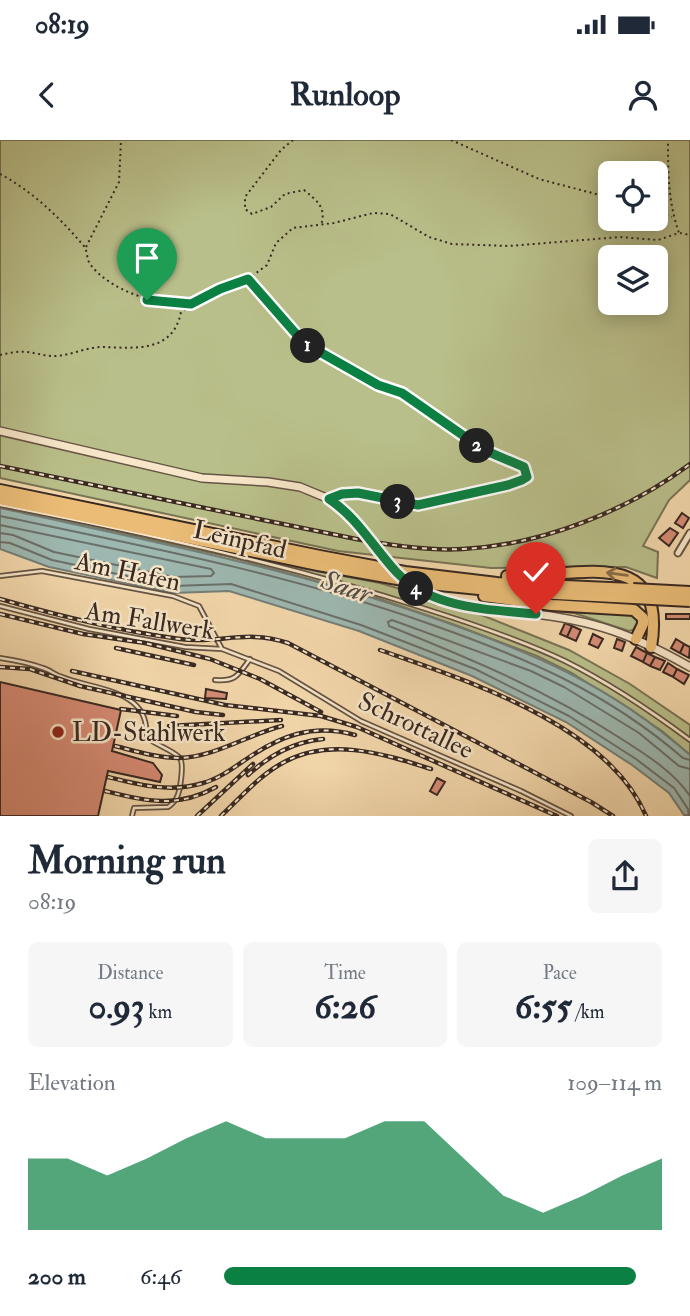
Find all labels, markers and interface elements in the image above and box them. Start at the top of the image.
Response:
text: 08:19 [35,9,89,41]
text: Runloop [290,75,400,115]
icon: back [28,76,66,114]
icon: person [624,76,662,114]
map controls [598,161,668,315]
button: locate [598,161,668,231]
pin [117,228,177,300]
icon: arrive [128,239,166,277]
button: layers [598,245,668,315]
pin: 1 [290,328,326,364]
text: 1 [304,333,311,357]
pin: 2 [460,428,494,464]
text: 2 [472,433,481,457]
pin: 3 [380,484,416,520]
text: 3 [394,489,401,513]
street label: Leinpfad [190,514,290,567]
pin [506,542,566,614]
street label: Am Hafen [71,545,183,599]
icon: check [517,553,555,591]
water label: Saar [316,563,378,612]
one-way arrow [606,568,629,581]
pin: 4 [398,572,434,606]
text: 4 [410,576,421,600]
street label: Am Fallwerk [82,595,217,647]
street label: Schrottallee [353,685,478,766]
place label: LD-Stahlwerk [72,717,226,749]
marker: LD-Stahlwerk [50,724,66,740]
text: Morning run [28,837,226,885]
button: share [588,839,662,913]
text: 08:19 [28,887,76,916]
text: Distance [97,961,164,985]
text: Time [324,961,366,985]
text: Pace [543,961,577,985]
text: 0.93 [88,985,144,1029]
text: 6:26 [314,985,376,1029]
text: 6:55 [515,985,572,1029]
text: km [144,1000,172,1024]
text: /km [572,1000,605,1024]
text: Elevation [28,1068,116,1097]
text: 109–114 m [567,1068,662,1097]
text: 200 m [28,1262,86,1291]
text: 6:46 [140,1262,181,1291]

